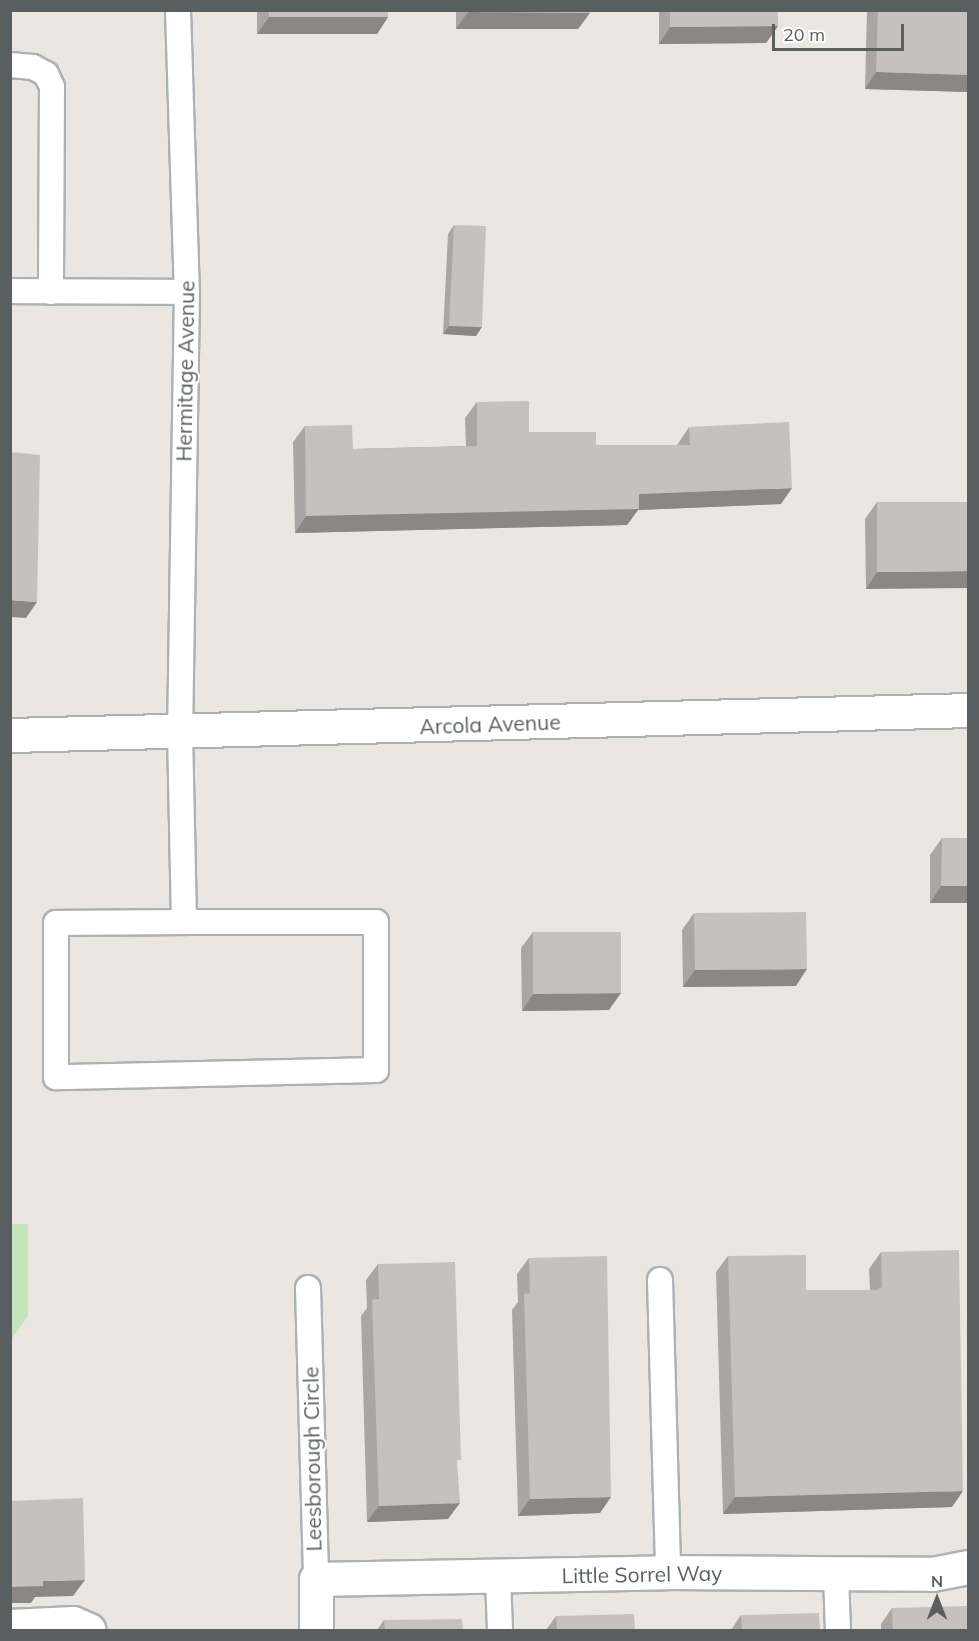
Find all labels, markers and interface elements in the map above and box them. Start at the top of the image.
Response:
scale bar [775,12,907,50]
text: 20 m [783,23,825,46]
street label: Hermitage Avenue [171,280,199,462]
street label: Arcola Avenue [419,709,561,739]
street label: Leesborough Circle [298,1366,326,1552]
street label: Little Sorrel Way [561,1560,723,1588]
north arrow [907,1569,967,1629]
text: N [931,1571,943,1591]

